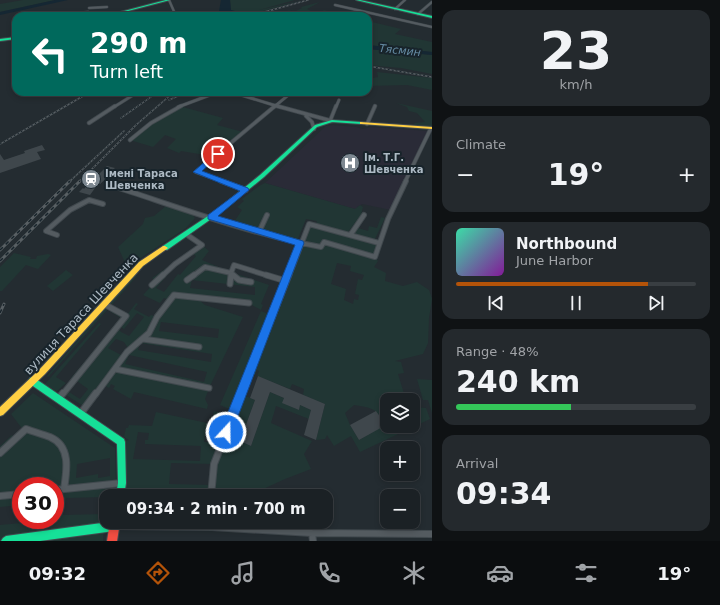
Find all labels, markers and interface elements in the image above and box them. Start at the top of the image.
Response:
text: 23 [540,21,612,81]
text: 290 m [90,27,187,60]
icon: left [24,28,76,80]
water label: Тясмин [378,42,422,59]
text: Turn left [90,61,163,82]
text: km/h [560,77,592,92]
pin [201,137,235,171]
text: Climate [456,137,506,152]
icon: arrive [207,143,229,165]
hospital icon: Ім. Т.Г. Шевченка [339,152,361,174]
place label: Ім. Т.Г. Шевченка [364,152,424,175]
text: 19° [548,157,604,192]
text: − [456,162,474,187]
text: + [678,162,696,187]
station icon: Імені Тараса Шевченка [80,168,102,190]
place label: Імені Тараса Шевченка [105,168,178,191]
text: Northbound [516,235,617,253]
street label: вулиця Тараса Шевченка [21,251,141,377]
text: June Harbor [516,253,593,268]
icon: previous [485,292,507,314]
icon: pause [565,292,587,314]
icon: next [645,292,667,314]
text: Range · 48% [456,344,539,359]
text: 240 km [456,364,580,399]
map controls [380,393,420,529]
button: layers [380,393,420,433]
position arrow [205,411,247,453]
button: + [380,441,420,481]
text: Arrival [456,456,498,471]
text: 09:34 [456,476,552,511]
speed limit sign: 30 [12,477,64,529]
button: − [380,489,420,529]
text: 09:34 · 2 min · 700 m [126,500,306,518]
icon: directions [144,559,172,587]
icon: music [229,559,257,587]
icon: phone [315,559,343,587]
icon: climate [400,559,428,587]
icon: car [486,559,514,587]
icon: filters [572,559,600,587]
text: 09:32 [29,563,86,584]
text: 19° [657,563,691,584]

